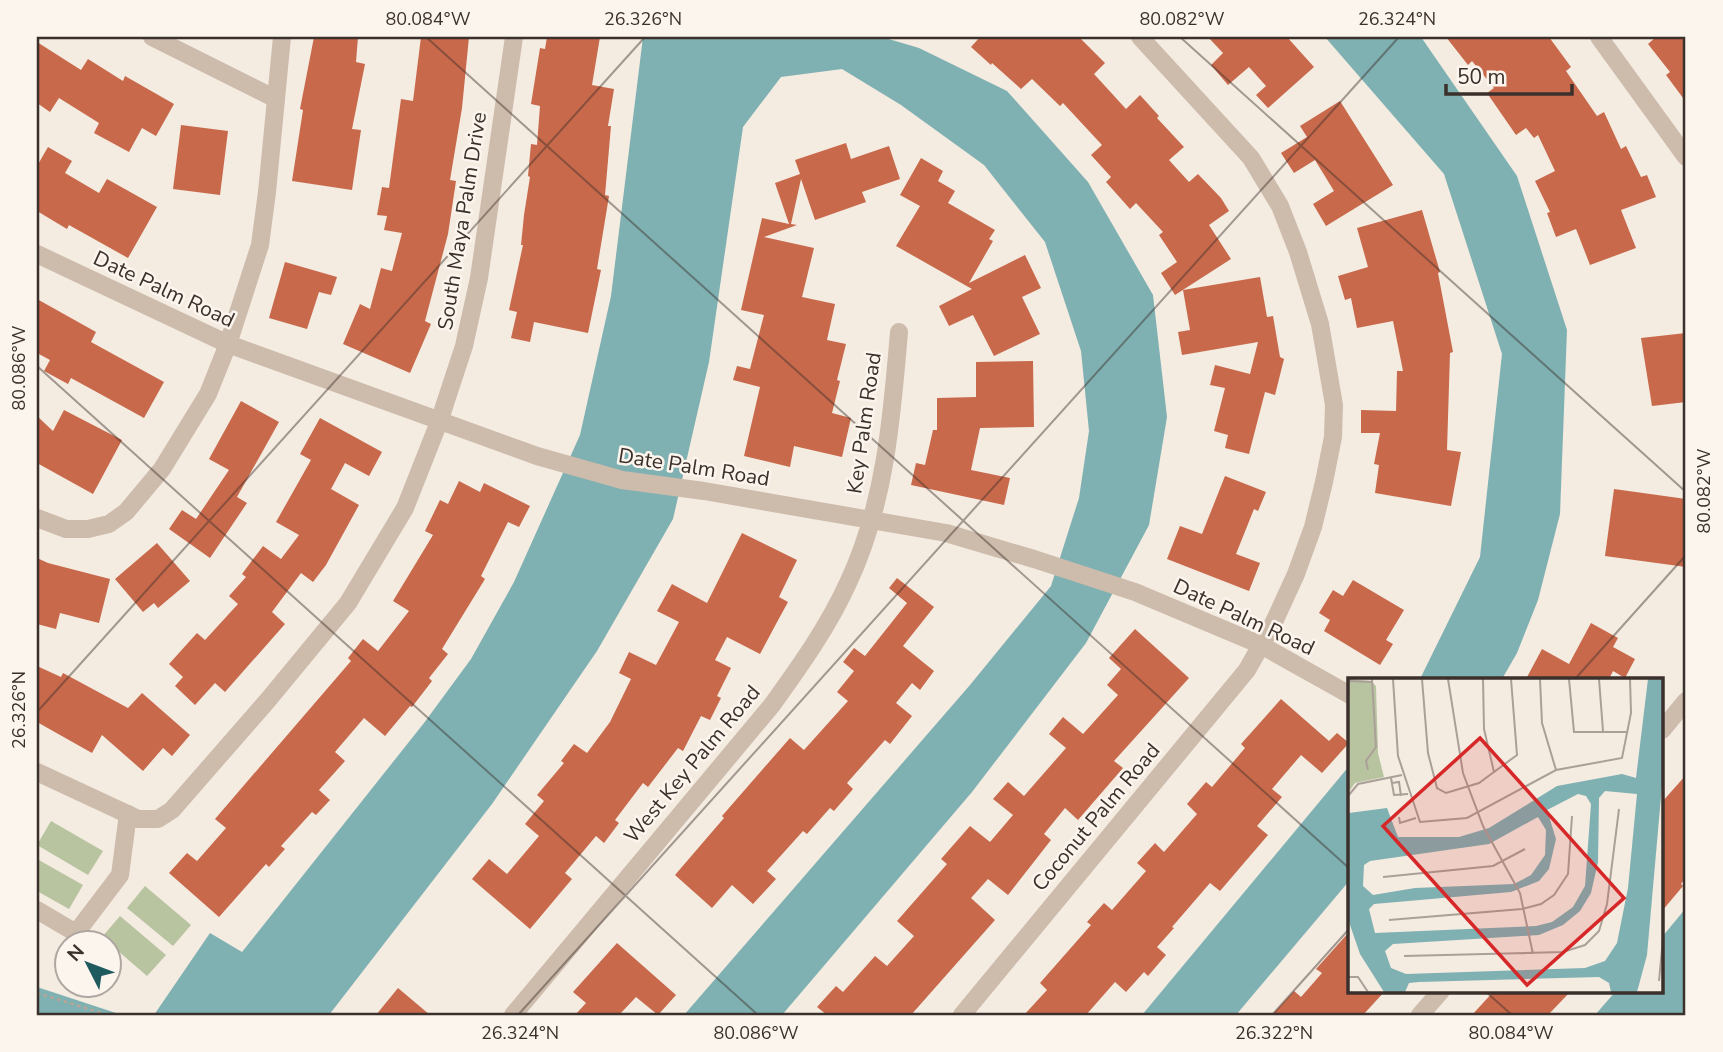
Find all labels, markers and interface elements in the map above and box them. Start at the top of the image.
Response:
text: 80.084°W [386,7,471,31]
text: 26.326°N [604,7,682,31]
text: 80.082°W [1140,7,1225,31]
text: 26.324°N [1358,7,1436,31]
scale bar [1446,52,1572,96]
text: 50 m [1457,63,1506,91]
street label: South Maya Palm Drive [431,110,493,332]
street label: Date Palm Road [89,244,239,334]
text: 80.086°W [7,325,31,410]
street label: Key Palm Road [840,351,888,495]
street label: Date Palm Road [616,441,772,493]
text: 80.082°W [1692,448,1716,533]
street label: Date Palm Road [1169,572,1319,662]
text: 26.326°N [7,671,31,749]
inset map [1348,678,1664,992]
street label: West Key Palm Road [618,679,766,849]
street label: Coconut Palm Road [1026,737,1166,897]
north arrow [52,930,122,1000]
text: N [62,939,91,967]
text: 26.324°N [481,1021,559,1045]
text: 80.086°W [714,1021,799,1045]
text: 26.322°N [1235,1021,1313,1045]
text: 80.084°W [1469,1021,1554,1045]

